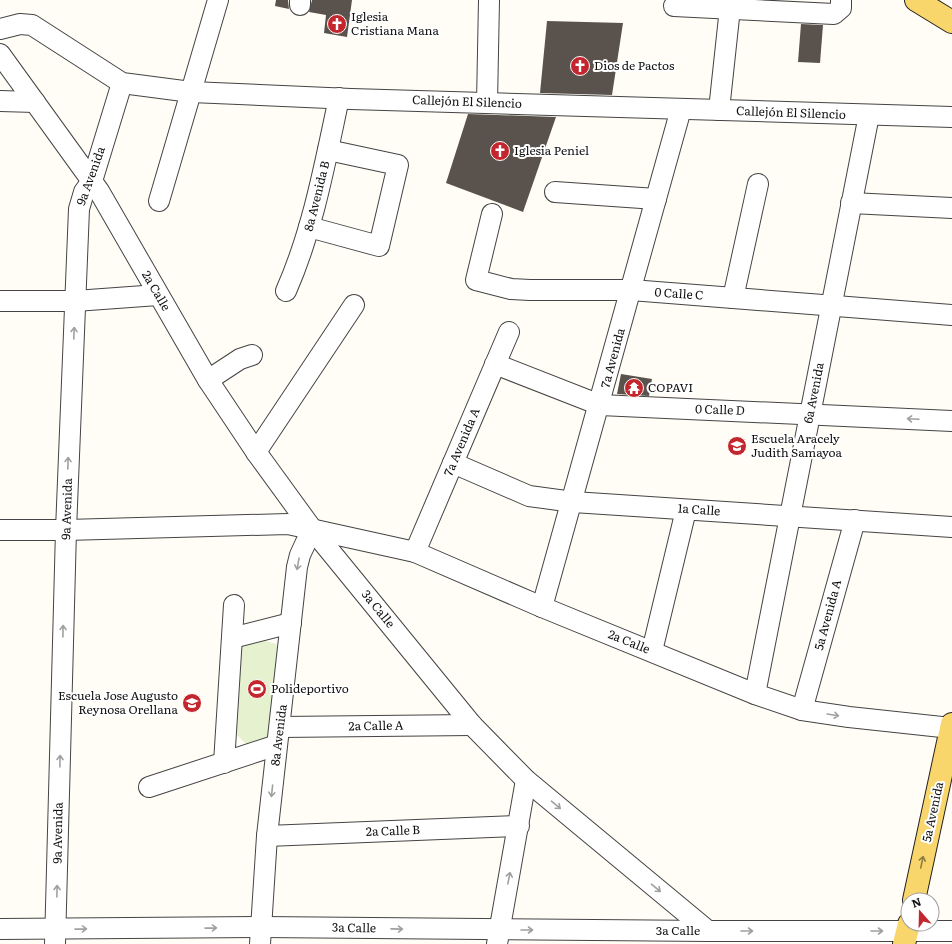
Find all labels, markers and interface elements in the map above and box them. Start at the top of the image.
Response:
place label: Iglesia Cristiana Mana [351,7,439,39]
church icon: Iglesia Cristiana Mana [326,13,348,35]
church icon: Dios de Pactos [569,55,591,77]
place label: Dios de Pactos [594,56,675,74]
street label: Callejón El Silencio [412,90,522,112]
street label: Callejón El Silencio [736,101,846,123]
church icon: Iglesia Peniel [489,140,511,162]
place label: Iglesia Peniel [514,141,589,159]
street label: 9a Avenida [71,143,109,208]
street label: 8a Avenida B [299,158,334,233]
street label: 2a Calle [138,267,176,314]
street label: 0 Calle C [654,282,704,304]
street label: 7a Avenida [595,325,629,390]
one-way arrow [70,327,77,340]
street label: 6a Avenida [798,360,828,425]
temple icon: COPAVI [623,377,645,399]
place label: COPAVI [648,378,693,396]
street label: 0 Calle D [695,399,745,419]
street label: 7a Avenida A [439,405,484,479]
one-way arrow [907,415,920,423]
place label: Escuela Aracely Judith Samayoa [751,429,843,461]
school or university icon: Escuela Aracely Judith Samayoa [726,435,748,457]
one-way arrow [65,457,72,470]
street label: 9a Avenida [56,477,76,540]
street label: 1a Calle [677,499,721,519]
one-way arrow [294,558,302,571]
street label: 5a Avenida A [809,577,845,652]
street label: 3a Calle [358,586,400,631]
one-way arrow [59,625,67,638]
street label: 2a Calle [606,625,653,658]
sports icon: Polideportivo [246,678,268,700]
place label: Polideportivo [271,679,349,697]
place label: Escuela Jose Augusto Reynosa Orellana [58,686,179,718]
school or university icon: Escuela Jose Augusto Reynosa Orellana [181,692,203,714]
street label: 8a Avenida [265,703,291,767]
one-way arrow [826,711,839,719]
street label: 2a Calle A [348,716,404,734]
one-way arrow [56,755,64,768]
street label: 5a Avenida [917,779,947,844]
one-way arrow [269,784,276,797]
one-way arrow [551,801,562,810]
street label: 9a Avenida [47,802,67,864]
street label: 2a Calle B [366,820,420,840]
one-way arrow [919,856,927,869]
one-way arrow [506,871,514,884]
one-way arrow [651,884,662,893]
one-way arrow [53,885,61,898]
north arrow [900,892,940,932]
text: N [909,893,923,911]
street label: 3a Calle [332,918,376,936]
street label: 3a Calle [656,921,700,939]
one-way arrow [204,924,217,932]
one-way arrow [74,925,87,933]
one-way arrow [390,925,403,933]
one-way arrow [520,926,533,934]
one-way arrow [740,927,753,935]
one-way arrow [870,927,883,935]

